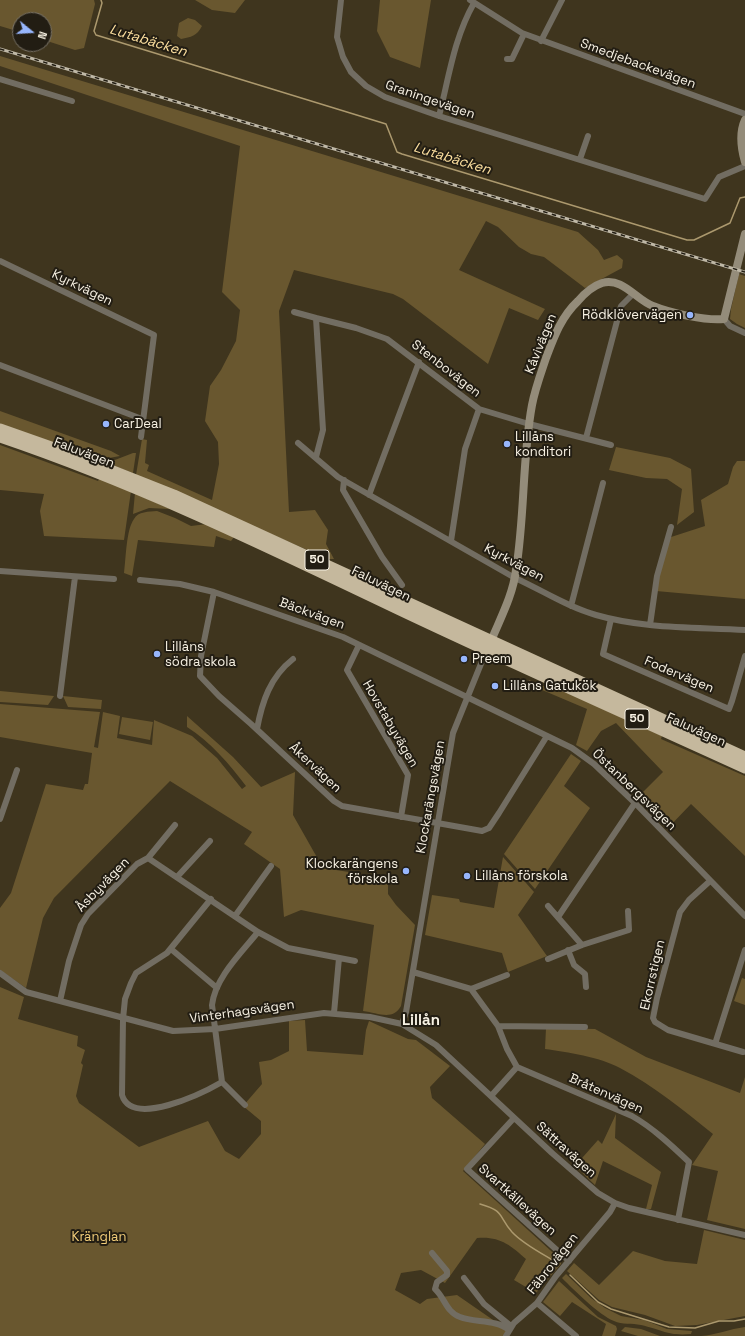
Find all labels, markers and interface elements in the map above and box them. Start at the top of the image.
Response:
north arrow [12,12,52,52]
water label: Lutabäcken [107,21,189,61]
text: N [35,30,50,41]
street label: Smedjebackevägen [578,36,698,92]
street label: Graningevägen [383,77,477,123]
water label: Lutabäcken [411,139,493,179]
street label: Kyrkvägen [49,267,115,309]
place label: Rödklövervägen [582,307,682,323]
marker: Rödklövervägen [685,310,695,320]
street label: Kåvivägen [522,312,560,376]
street label: Stenbovägen [408,337,484,401]
place label: CarDeal [114,416,162,432]
marker: CarDeal [101,419,111,429]
place label: Lillåns konditori [515,429,571,460]
street label: Faluvägen [51,434,117,472]
marker: Lillåns konditori [502,439,512,449]
street label: Kyrkvägen [481,541,547,585]
road number: 50 [305,550,329,570]
street label: Faluvägen [349,563,413,605]
street label: Bäckvägen [277,595,347,633]
place label: Lillåns södra skola [165,639,236,670]
marker: Lillåns södra skola [152,649,162,659]
place label: Preem [472,651,511,667]
street label: Fodervägen [642,653,716,697]
marker: Preem [459,654,469,664]
street label: Hovstabyvägen [359,678,421,770]
place label: Lillåns Gatukök [503,678,597,694]
marker: Lillåns Gatukök [490,681,500,691]
road number: 50 [625,709,649,729]
street label: Faluvägen [664,710,728,750]
street label: Klockarängsvägen [413,739,449,855]
street label: Åkervägen [286,740,344,796]
street label: Östanbergsvägen [589,746,679,834]
street label: Åsbyvägen [73,855,133,915]
place label: Klockarängens förskola [306,856,398,887]
marker: Klockarängens förskola [401,866,411,876]
place label: Lillåns förskola [475,868,568,884]
marker: Lillåns förskola [462,871,472,881]
street label: Ekorrstigen [637,938,669,1012]
street label: Vinterhagsvägen [189,997,295,1027]
district label: Lillån [402,1012,440,1030]
street label: Bråtenvägen [566,1071,646,1117]
street label: Sättravägen [533,1119,599,1181]
street label: Svartkällevägen [475,1161,559,1239]
park label: Kränglan [71,1229,127,1245]
street label: Fäbrovägen [524,1230,582,1298]

